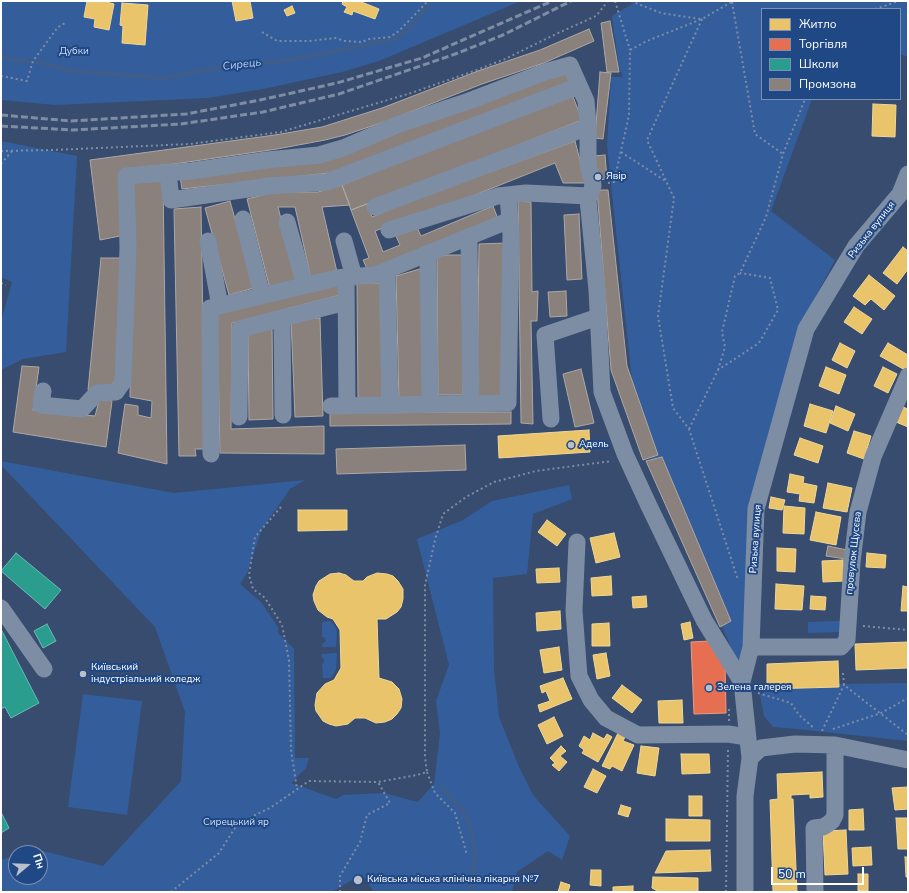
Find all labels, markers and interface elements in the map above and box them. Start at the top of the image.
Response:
legend [761,8,901,100]
text: Житло [799,16,837,32]
text: Торгівля [799,36,847,52]
park label: Дубки [59,46,89,58]
water label: Сирець [222,56,262,74]
text: Школи [799,56,839,72]
text: Промзона [799,76,856,92]
place label: Явір [606,171,627,183]
marker: Явір [593,172,603,182]
street label: Ризька вулиця [846,199,898,261]
place label: Адель [579,439,609,451]
marker: Адель [566,440,576,450]
street label: Ризька вулиця [748,504,764,574]
street label: провулок Щусєва [844,511,864,595]
place label: Київський індустріальний коледж [91,662,200,686]
marker: Київський індустріальний коледж [78,669,88,679]
place label: Зелена галерея [717,682,791,694]
marker: Зелена галерея [704,683,714,693]
park label: Сирецький яр [203,817,269,829]
north arrow [8,845,48,885]
text: Пн [29,852,48,871]
scale bar [773,859,866,885]
text: 50 m [778,866,806,882]
marker: Київська міська клінічна лікарня №7 [352,874,364,886]
place label: Київська міська клінічна лікарня №7 [367,874,539,886]

